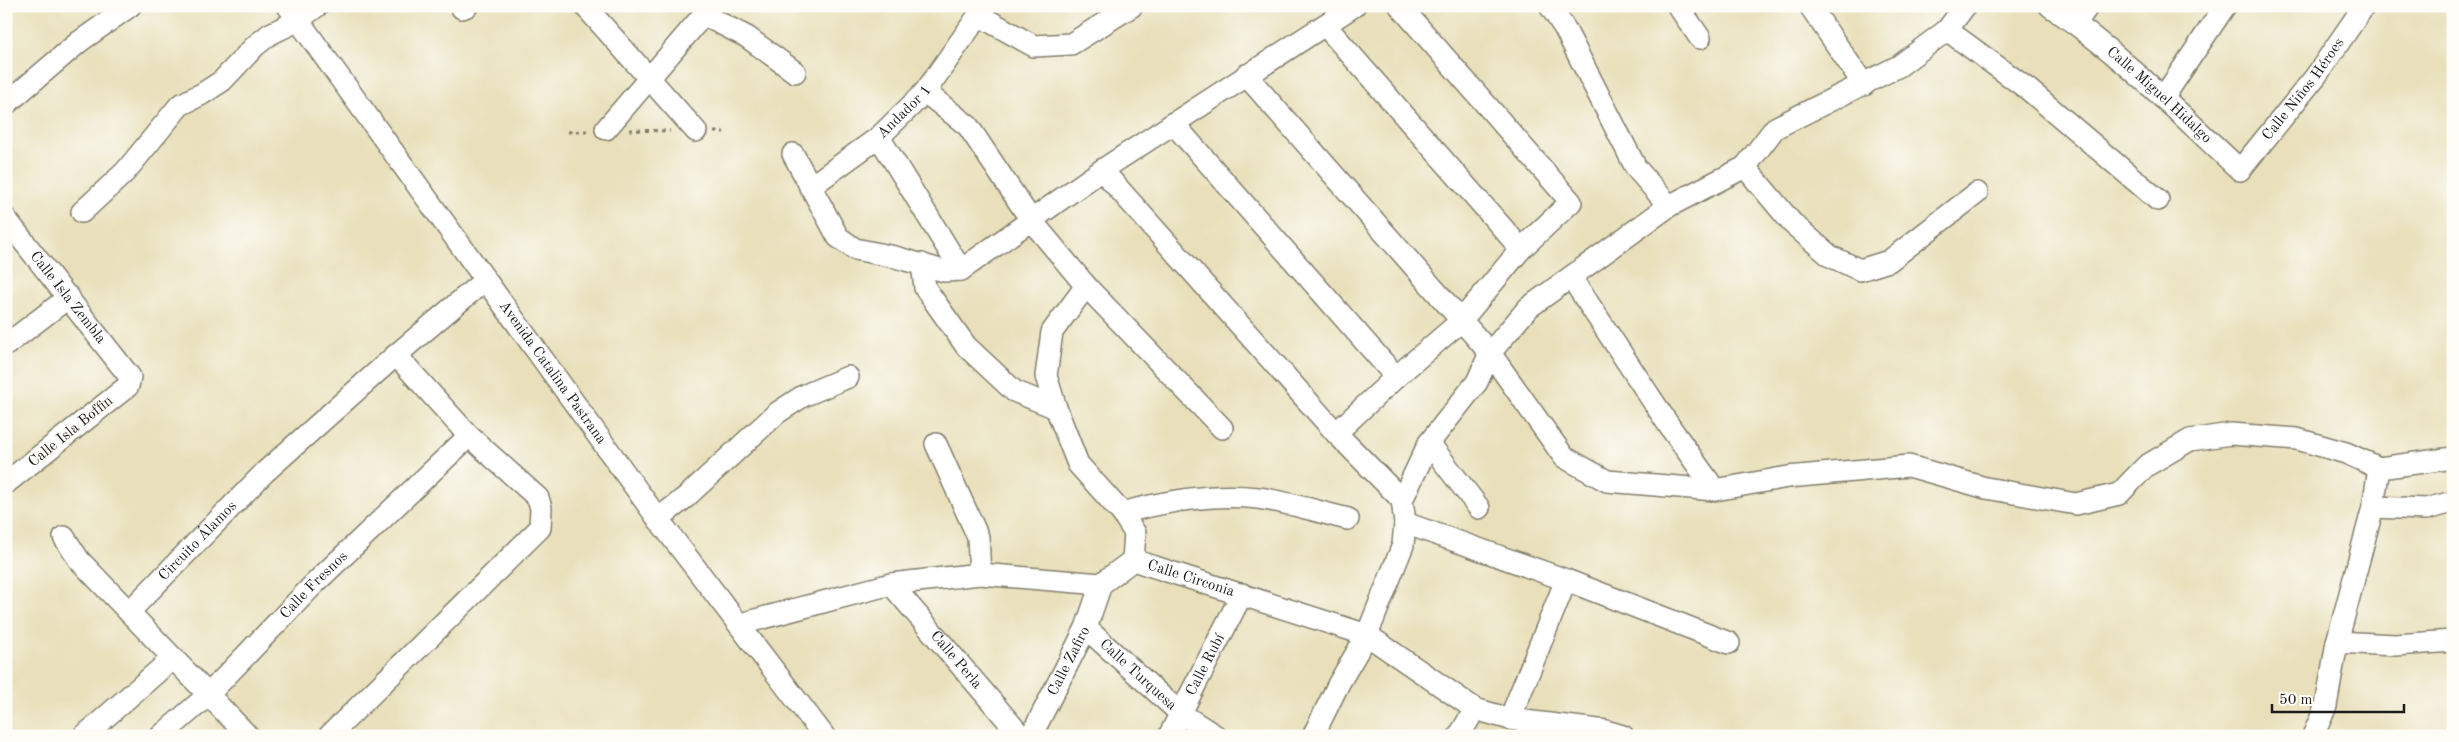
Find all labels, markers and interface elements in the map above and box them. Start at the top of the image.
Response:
street label: Calle Niños Héroes [2260,35,2347,143]
street label: Calle Miguel Hidalgo [2104,44,2214,146]
street label: Andador 1 [875,83,935,142]
street label: Calle Isla Zembla [27,249,109,347]
street label: Avenida Catalina Pastrana [496,298,609,447]
street label: Calle Isla Boffin [26,394,116,470]
street label: Circuito Álamos [156,498,240,584]
street label: Calle Fresnos [277,549,351,622]
street label: Calle Circonia [1145,558,1237,600]
street label: Calle Zafiro [1045,624,1093,698]
street label: Calle Perla [927,628,985,692]
street label: Calle Rubí [1184,631,1228,698]
street label: Calle Turquesa [1097,637,1180,714]
scale bar [2272,682,2404,714]
text: 50 m [2279,693,2313,708]

